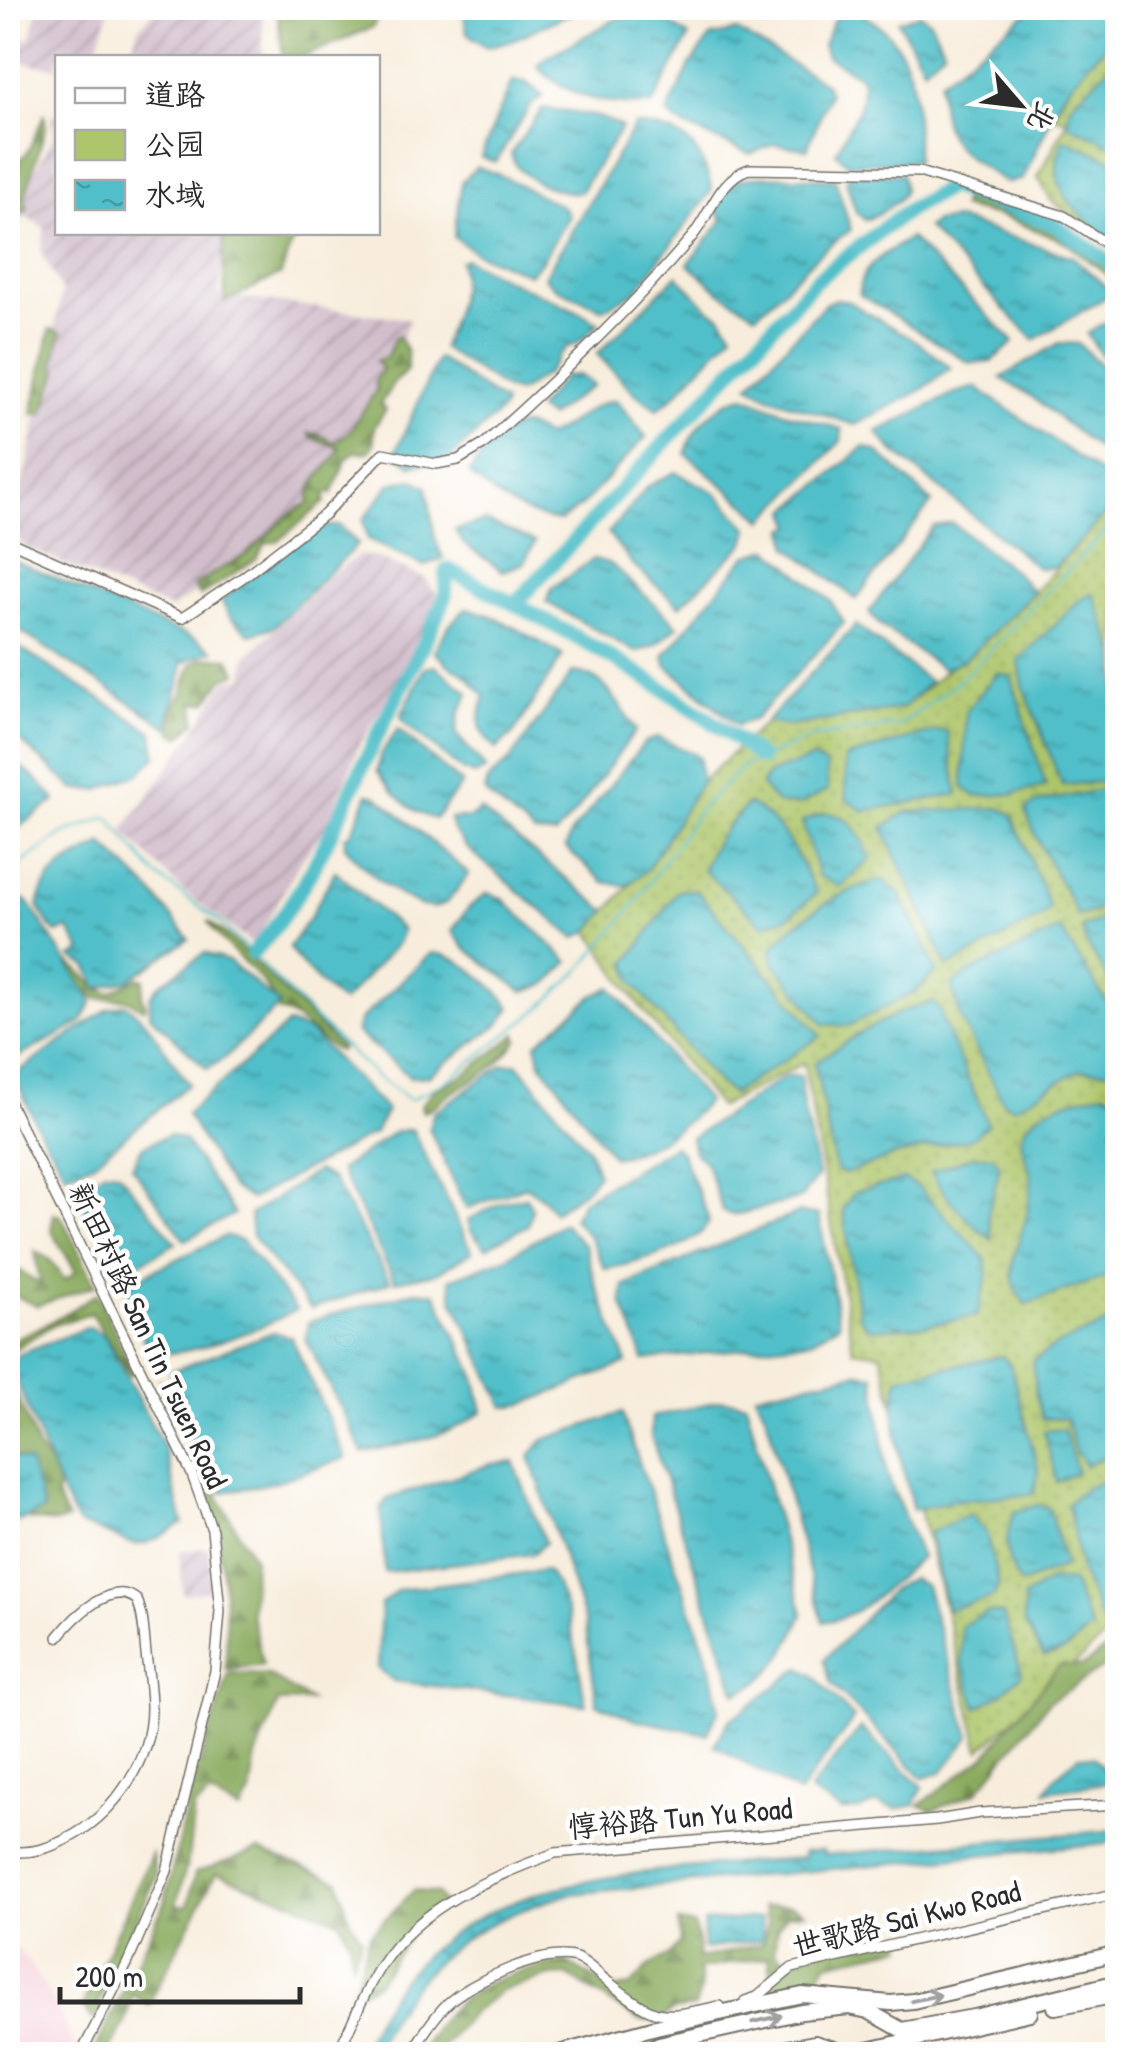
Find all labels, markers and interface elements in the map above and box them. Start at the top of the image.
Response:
legend [55,55,380,235]
north arrow [970,55,1070,155]
text: 道路 [145,74,205,114]
text: 北 [1019,95,1065,138]
text: 公园 [145,124,205,164]
text: 水域 [145,174,205,214]
street label: 新田村路 San Tin Tsuen Road [60,1176,238,1495]
street label: 惇裕路 Tun Yu Road [566,1787,794,1847]
street label: 世歌路 Sai Kwo Road [788,1870,1025,1966]
scale bar [60,1942,300,2004]
text: 200 m [75,1956,143,1996]
one-way arrow [909,1987,941,2006]
one-way arrow [750,2009,782,2027]

